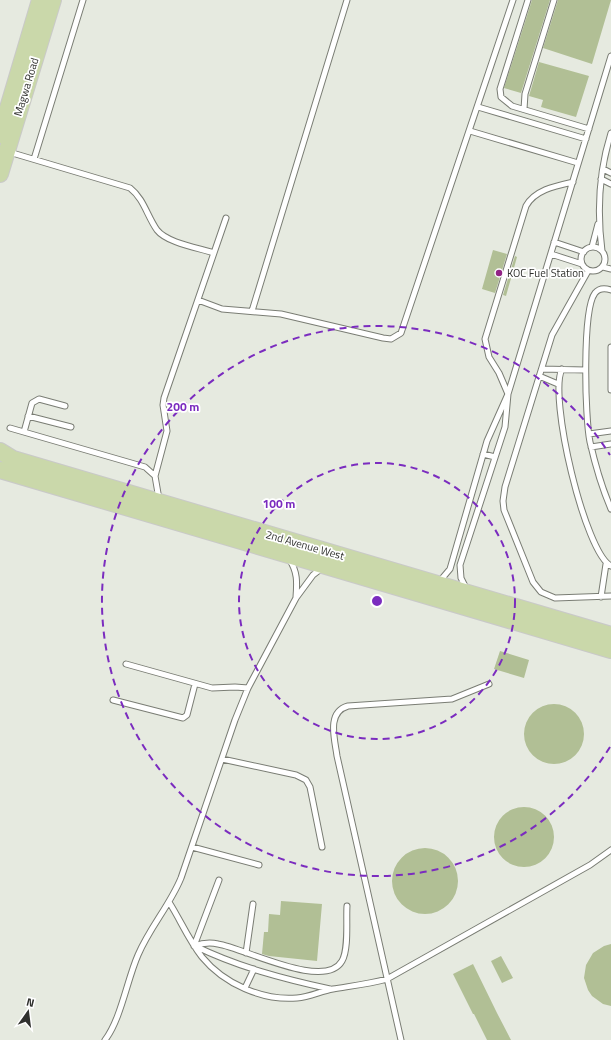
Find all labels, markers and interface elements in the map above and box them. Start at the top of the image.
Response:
street label: Magwa Road [10,56,43,118]
place label: KOC Fuel Station [507,265,584,281]
marker: KOC Fuel Station [494,268,504,278]
text: 200 m [167,397,199,416]
text: 100 m [263,494,295,513]
street label: 2nd Avenue West [264,526,346,564]
centre of rings [370,594,384,608]
north arrow [8,992,48,1032]
text: N [25,994,36,1011]

